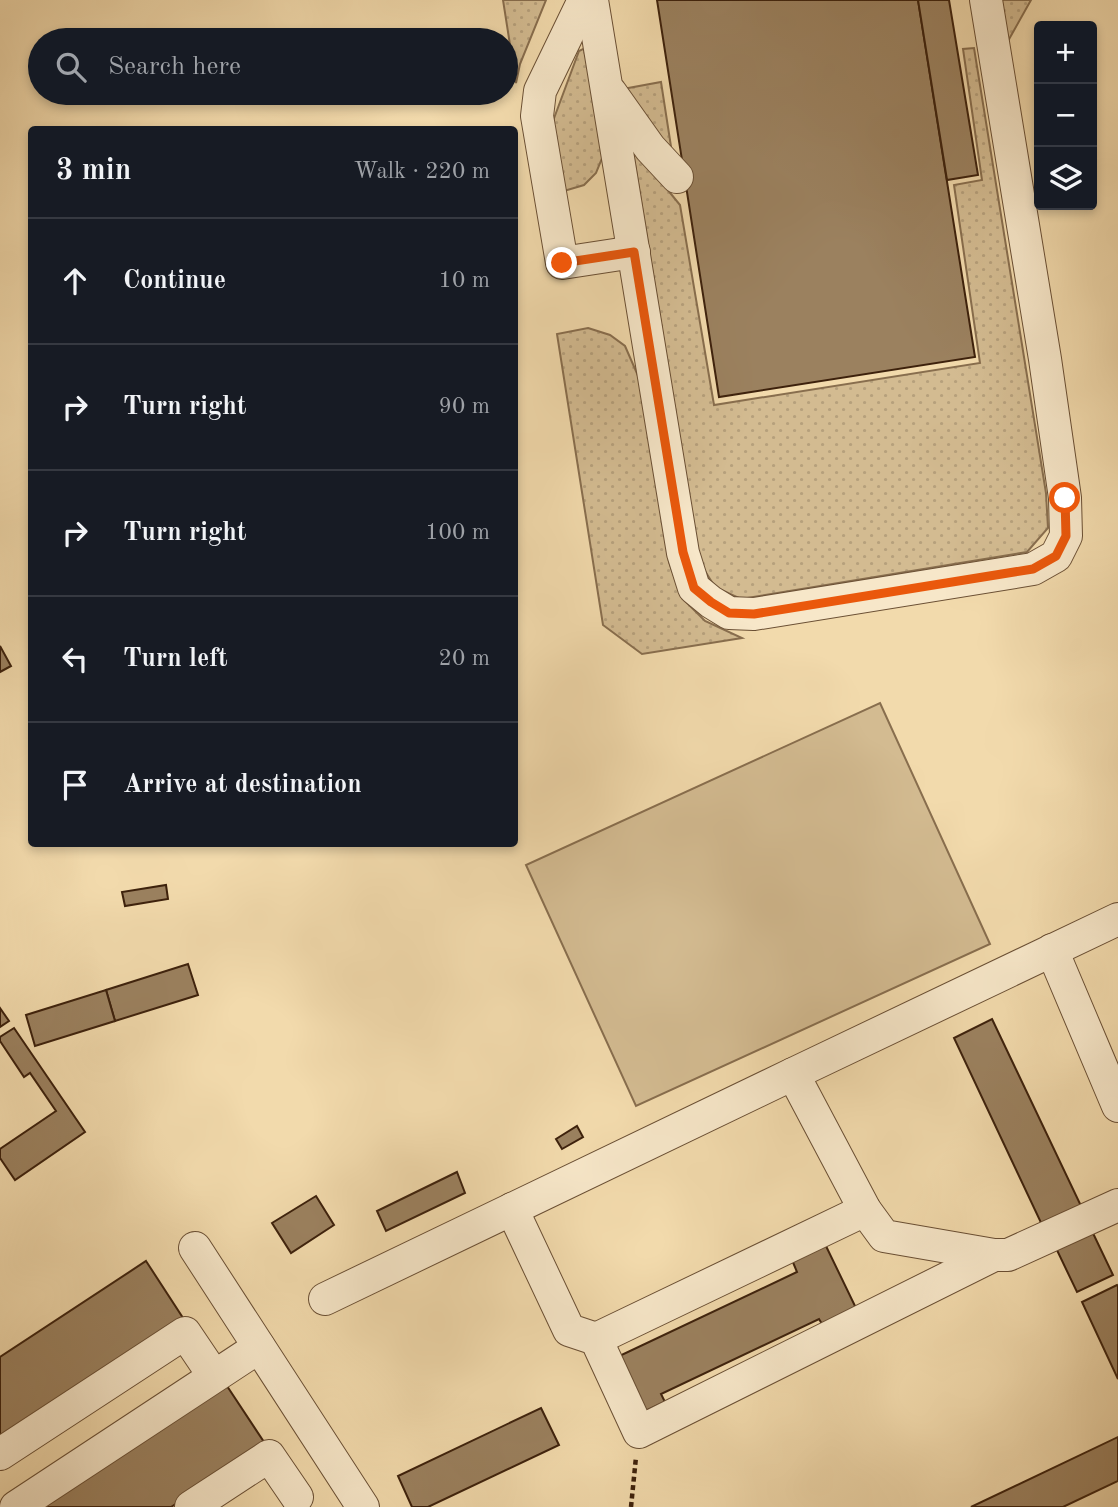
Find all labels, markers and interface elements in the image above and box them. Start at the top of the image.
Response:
map controls [1034,21,1097,210]
button: + [1034,21,1097,84]
search box [28,28,518,105]
icon: search [52,48,90,86]
text: Search here [108,54,241,80]
button: − [1034,84,1097,147]
button: layers [1034,147,1097,210]
text: 3 min [56,156,131,186]
text: Walk · 220 m [354,160,490,183]
route end [546,247,577,278]
icon: ahead [56,262,94,300]
text: Continue [123,268,226,294]
text: 10 m [439,269,490,292]
icon: right [56,388,94,426]
text: Turn right [123,394,246,420]
text: 90 m [439,395,490,418]
route start [1049,482,1080,513]
icon: right [56,514,94,552]
text: Turn right [123,520,246,546]
text: 100 m [425,521,490,544]
icon: left [56,640,94,678]
text: Turn left [123,646,228,672]
text: 20 m [439,647,490,670]
icon: arrive [56,766,94,804]
text: Arrive at destination [123,772,362,798]

